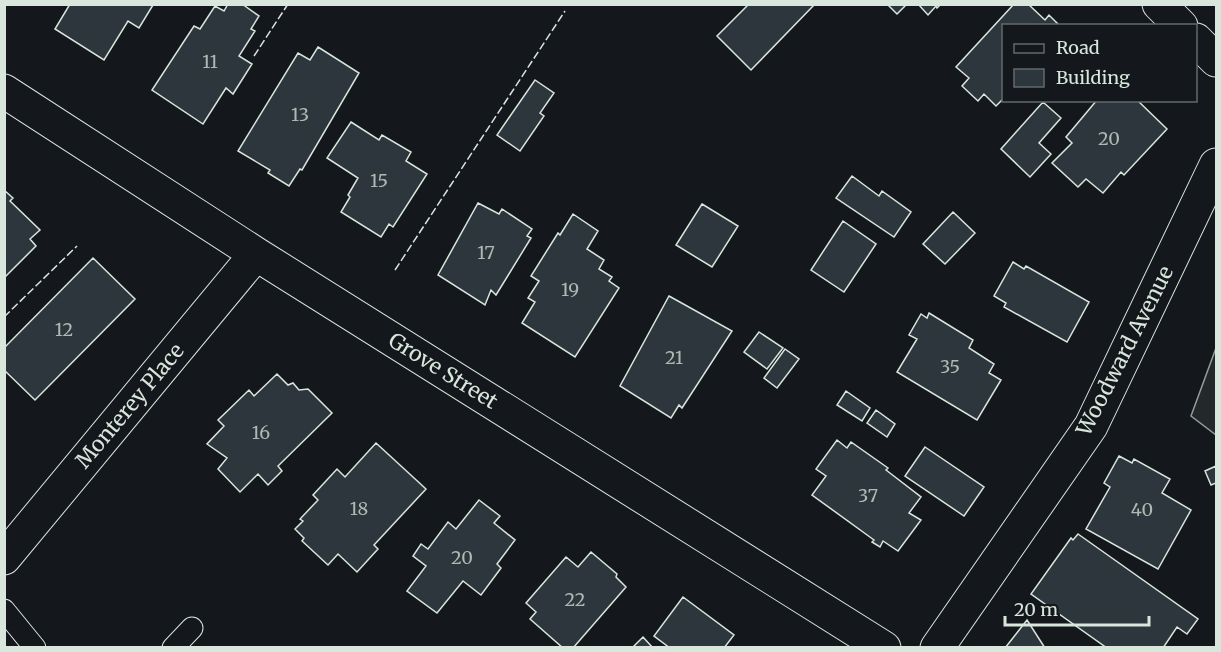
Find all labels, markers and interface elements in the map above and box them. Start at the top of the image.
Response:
legend [1002,24,1197,102]
text: Road [1056,36,1100,59]
house number: 11 [202,50,218,73]
text: Building [1056,66,1130,89]
house number: 13 [291,103,309,126]
house number: 20 [1098,127,1120,150]
house number: 15 [370,169,388,192]
house number: 17 [477,241,495,264]
street label: Woodward Avenue [1070,261,1179,441]
house number: 19 [561,278,579,301]
house number: 12 [55,318,73,341]
street label: Grove Street [384,326,503,415]
street label: Monterey Place [70,338,190,474]
house number: 21 [665,346,683,369]
house number: 35 [940,355,960,378]
house number: 16 [252,421,270,444]
house number: 37 [858,484,878,507]
house number: 18 [350,497,368,520]
house number: 40 [1131,498,1153,521]
house number: 20 [451,546,473,569]
house number: 22 [564,588,586,611]
scale bar [1005,589,1149,627]
text: 20 m [1014,598,1058,621]

